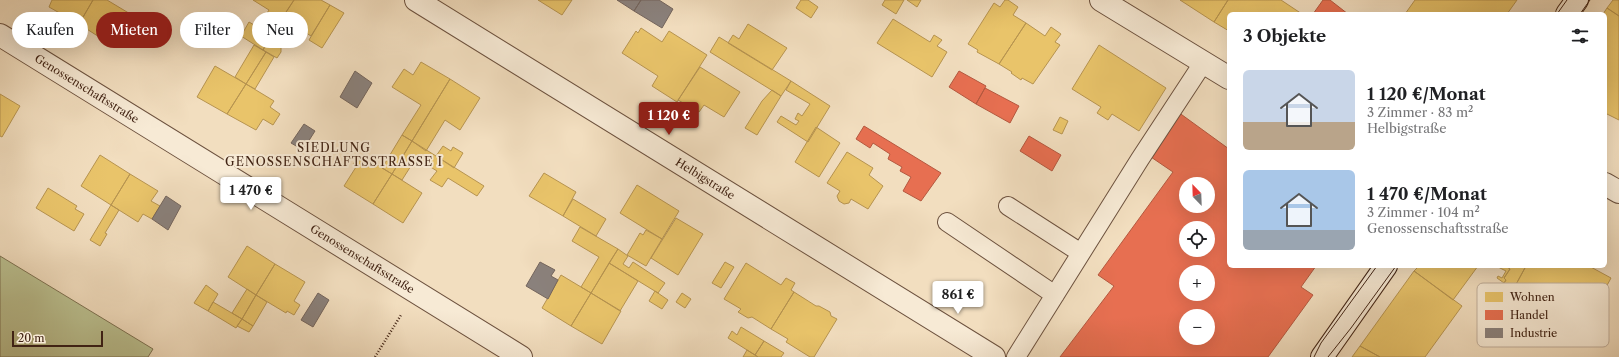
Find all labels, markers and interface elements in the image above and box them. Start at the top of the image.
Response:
chip: Kaufen [12,12,88,48]
chip: Mieten [96,12,172,48]
chip: Filter [180,12,244,48]
chip: Neu [252,12,308,48]
icon: filters [1569,25,1591,47]
text: 3 Objekte [1243,26,1326,46]
street label: Genossenschaftsstraße [32,51,141,126]
text: 1 120 €/Monat [1367,84,1486,104]
icon: home [1275,86,1323,134]
pin: 1 120 € [632,102,706,136]
text: 3 Zimmer · 83 m² [1367,104,1473,120]
text: 1 120 € [648,107,690,123]
text: Helbigstraße [1367,120,1446,136]
district label: SIEDLUNG GENOSSENSCHAFTSSTRASSE I [225,140,443,169]
street label: Helbigstraße [673,155,738,202]
pin: 1 470 € [214,177,288,211]
north arrow [1179,177,1215,213]
map controls [1179,177,1215,345]
text: 1 470 € [229,182,273,198]
text: 1 470 €/Monat [1367,184,1487,204]
icon: home [1275,186,1323,234]
text: 3 Zimmer · 104 m² [1367,204,1480,220]
text: Genossenschaftsstraße [1367,220,1509,236]
street label: Genossenschaftsstraße [308,221,417,296]
button: locate [1179,221,1215,257]
button: + [1179,265,1215,301]
pin: 861 € [930,281,986,315]
legend [1477,283,1609,347]
text: 861 € [941,286,975,302]
text: Wohnen [1509,290,1555,304]
text: Handel [1510,308,1549,322]
button: − [1179,309,1215,345]
text: Industrie [1510,326,1557,340]
scale bar [12,329,103,348]
text: 20 m [18,331,44,345]

